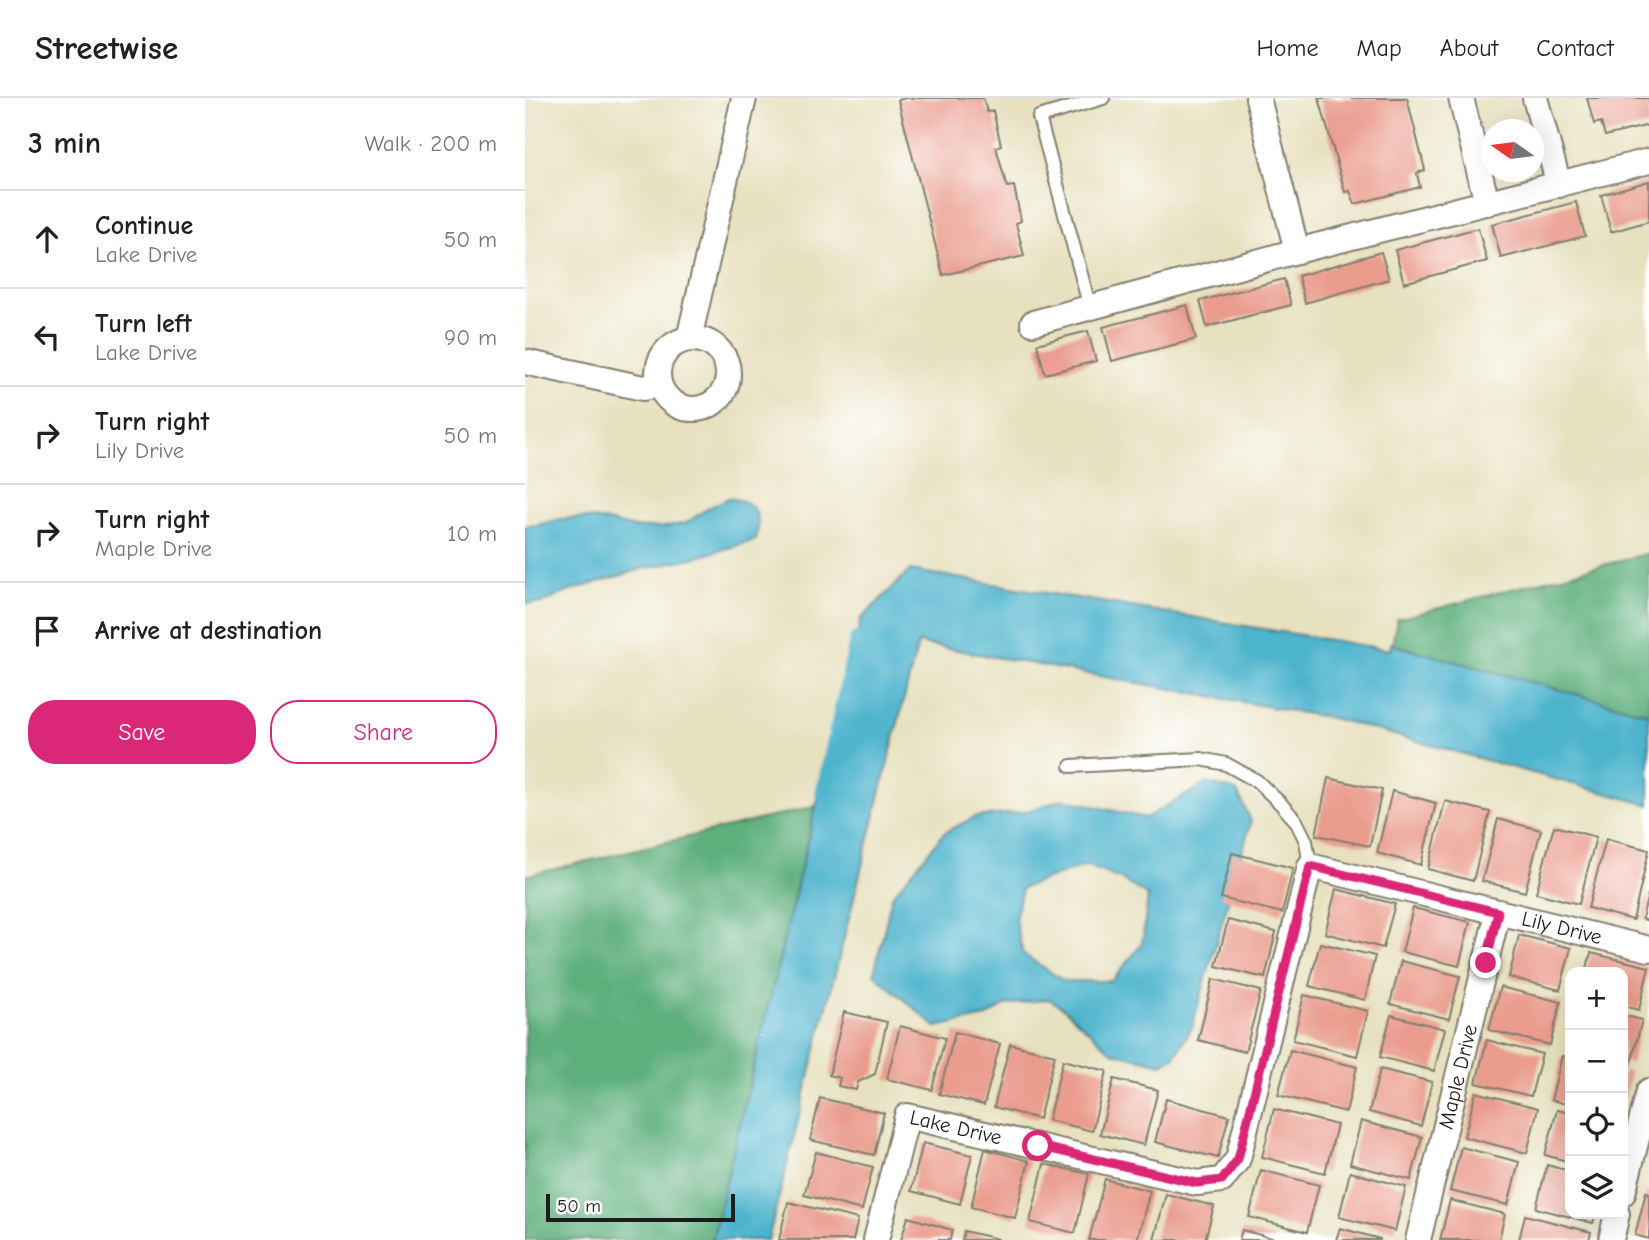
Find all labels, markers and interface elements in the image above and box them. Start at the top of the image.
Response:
text: Streetwise [35,29,178,67]
text: Home [1257,34,1318,62]
text: Map [1356,34,1402,62]
text: About [1440,34,1498,62]
text: Contact [1536,34,1614,62]
north arrow [1481,119,1544,182]
text: 3 min [28,126,101,161]
text: Walk · 200 m [364,130,497,157]
text: Continue [95,211,193,241]
icon: ahead [28,220,66,258]
text: 50 m [444,226,497,253]
text: Lake Drive [95,241,197,268]
text: Turn left [95,309,192,339]
icon: left [28,318,66,356]
text: 90 m [444,324,497,351]
text: Lake Drive [95,339,197,366]
text: Turn right [95,407,209,437]
icon: right [28,416,66,454]
text: 50 m [444,422,497,449]
text: Lily Drive [95,437,184,464]
text: Turn right [95,505,209,535]
icon: right [28,514,66,552]
text: 10 m [447,520,497,547]
text: Maple Drive [95,535,212,562]
icon: arrive [28,612,66,650]
text: Arrive at destination [95,616,322,646]
button: Save [28,700,256,764]
button: Share [270,700,497,764]
street label: Lily Drive [1519,906,1604,949]
route end [1470,947,1501,978]
map controls [1565,967,1628,1219]
button: + [1565,967,1628,1030]
street label: Maple Drive [1433,1022,1482,1132]
button: − [1565,1030,1628,1093]
button: locate [1565,1093,1628,1156]
street label: Lake Drive [908,1105,1004,1150]
route start [1022,1130,1053,1161]
button: layers [1565,1156,1628,1219]
scale bar [546,1191,735,1223]
text: 50 m [557,1195,601,1217]

